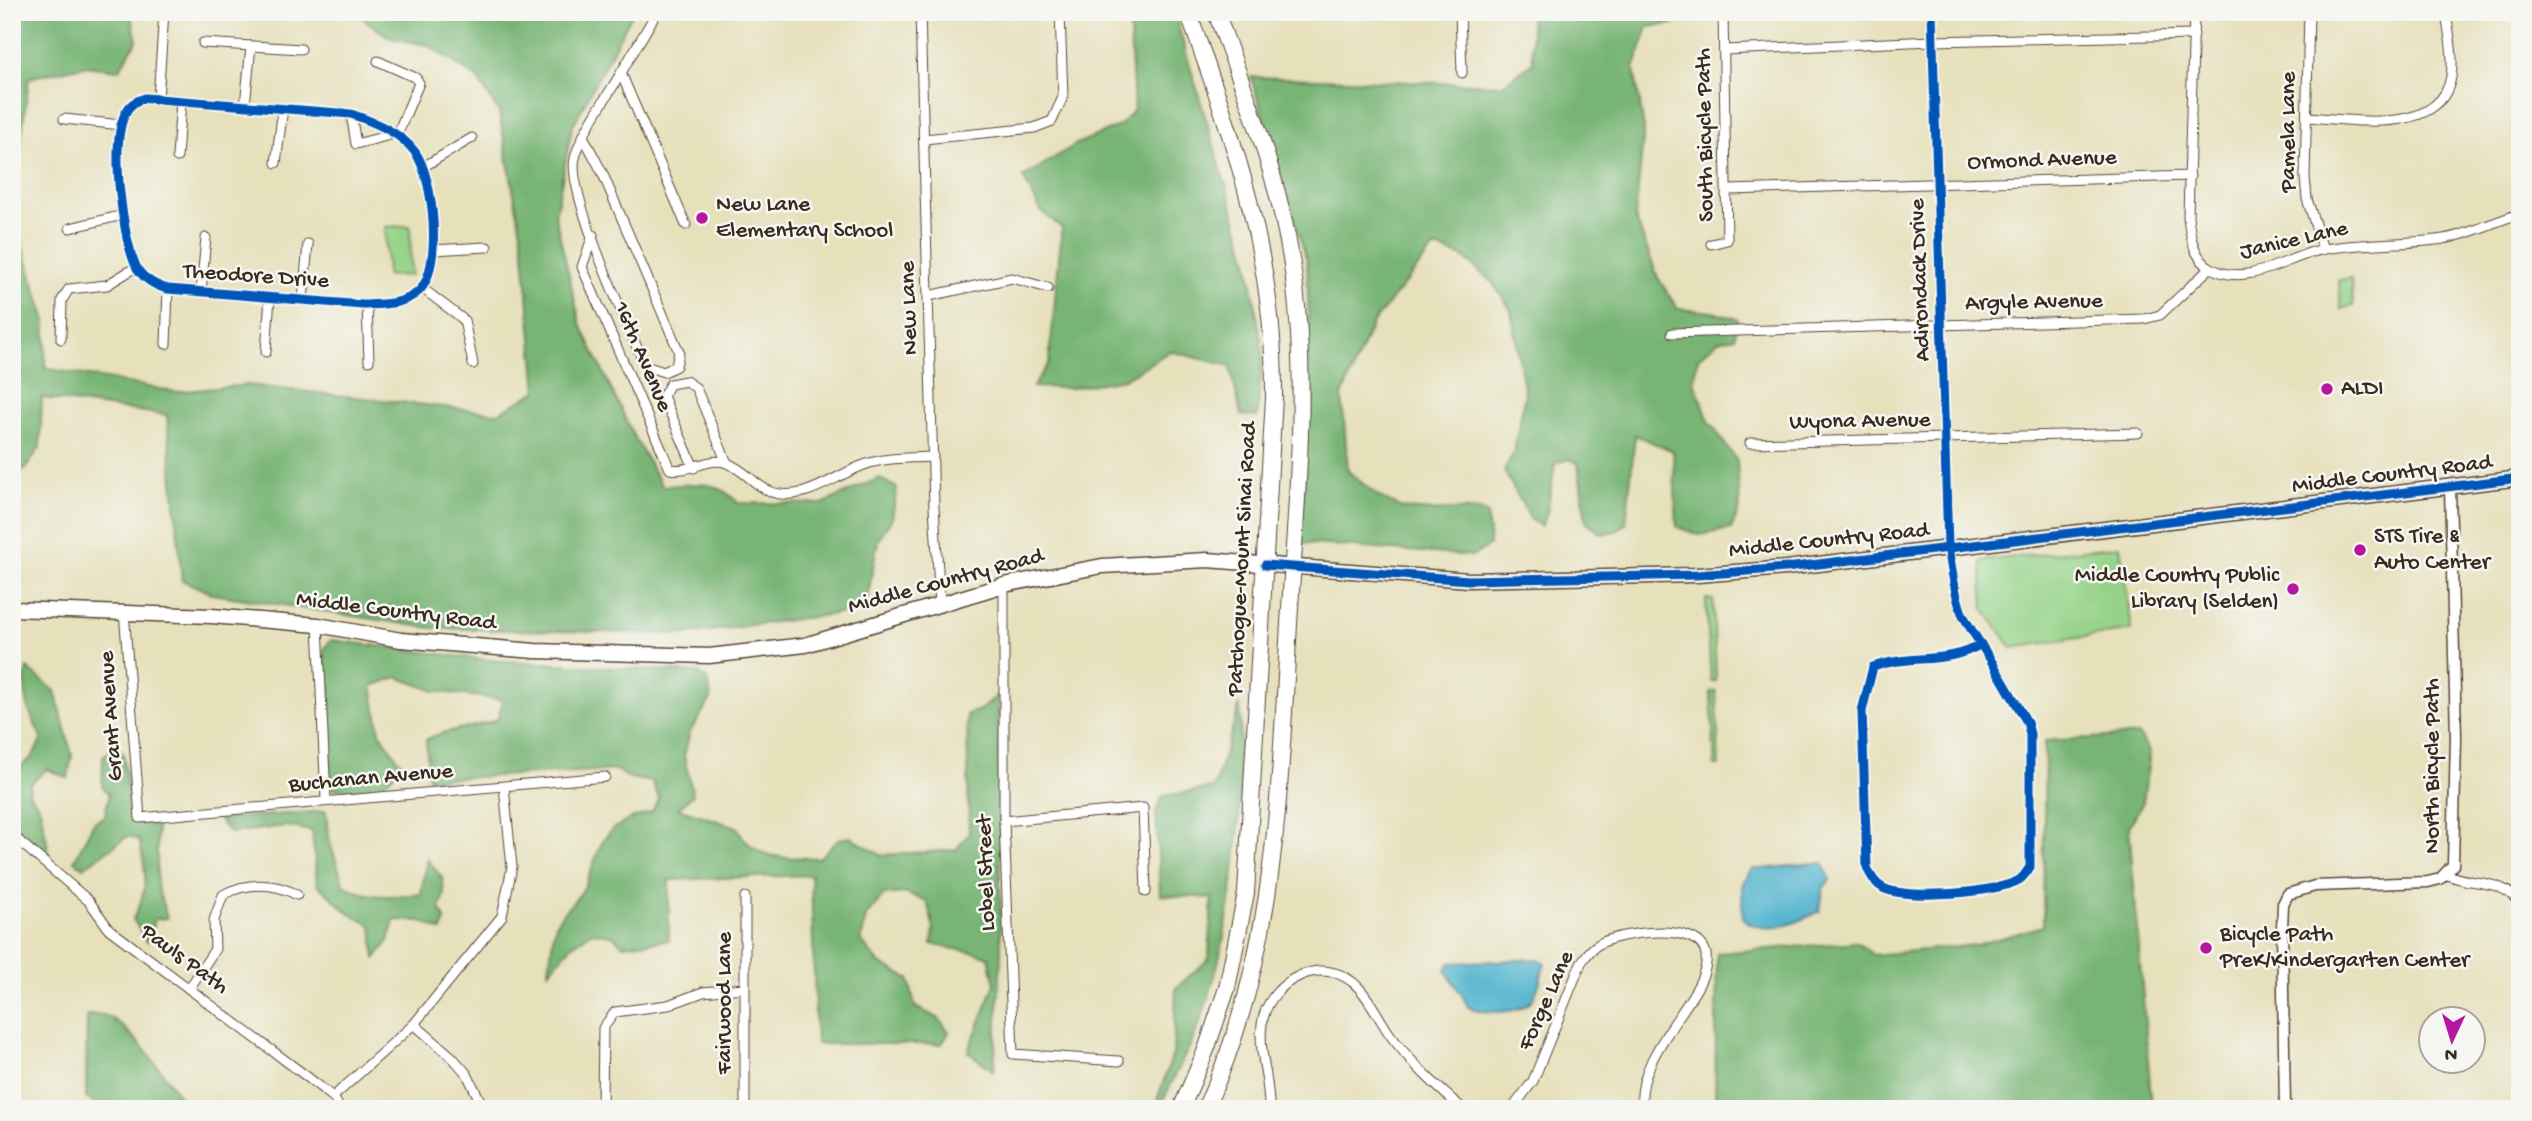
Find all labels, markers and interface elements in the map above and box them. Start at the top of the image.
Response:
street label: South Bicycle Path [1691,48,1721,222]
street label: Pamela Lane [2276,70,2303,193]
street label: Ormond Avenue [1967,145,2118,177]
place label: New Lane Elementary School [716,192,893,245]
street label: Adirondack Drive [1905,197,1937,362]
marker: New Lane Elementary School [694,210,710,226]
street label: Janice Lane [2237,215,2352,267]
street label: Theodore Drive [180,258,331,296]
street label: New Lane [895,259,925,356]
street label: Argyle Avenue [1965,288,2104,318]
street label: 16th Avenue [606,297,678,417]
place label: ALDI [2341,376,2384,403]
marker: ALDI [2319,381,2335,397]
street label: Wyona Avenue [1789,407,1932,437]
street label: Patchogue-Mount Sinai Road [1222,420,1264,698]
street label: Middle Country Road [2291,449,2495,501]
street label: Middle Country Road [1728,517,1932,565]
place label: STS Tire & Auto Center [2374,524,2492,577]
marker: STS Tire & Auto Center [2352,542,2368,558]
street label: Middle Country Road [845,543,1048,621]
place label: Middle Country Public Library (Selden) [2075,563,2280,616]
marker: Middle Country Public Library (Selden) [2285,581,2301,597]
street label: Middle Country Road [295,586,499,638]
street label: Grant Avenue [94,649,130,782]
street label: North Bicycle Path [2420,678,2447,854]
street label: Buchanan Avenue [287,758,455,800]
street label: Lobel Street [971,813,1003,932]
street label: Pauls Path [134,918,233,1001]
place label: Bicycle Path PreK/Kindergarten Center [2219,922,2471,975]
street label: Fairwood Lane [712,931,739,1075]
marker: Bicycle Path PreK/Kindergarten Center [2198,940,2214,956]
street label: Forge Lane [1513,946,1581,1056]
north arrow [2416,1006,2486,1076]
text: N [2444,1042,2458,1065]

